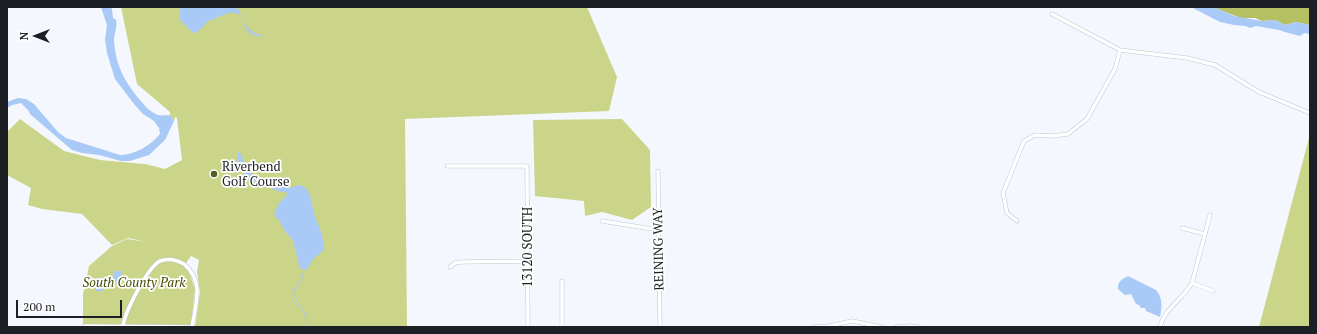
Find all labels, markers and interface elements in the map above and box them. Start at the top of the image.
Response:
north arrow [16,16,56,56]
text: N [17,32,31,40]
place label: Riverbend Golf Course [222,159,290,190]
marker: Riverbend Golf Course [209,169,219,179]
street label: 13120 SOUTH [520,207,536,287]
street label: REINING WAY [650,207,668,291]
park label: South County Park [82,275,186,291]
scale bar [18,292,124,318]
text: 200 m [23,299,55,314]

